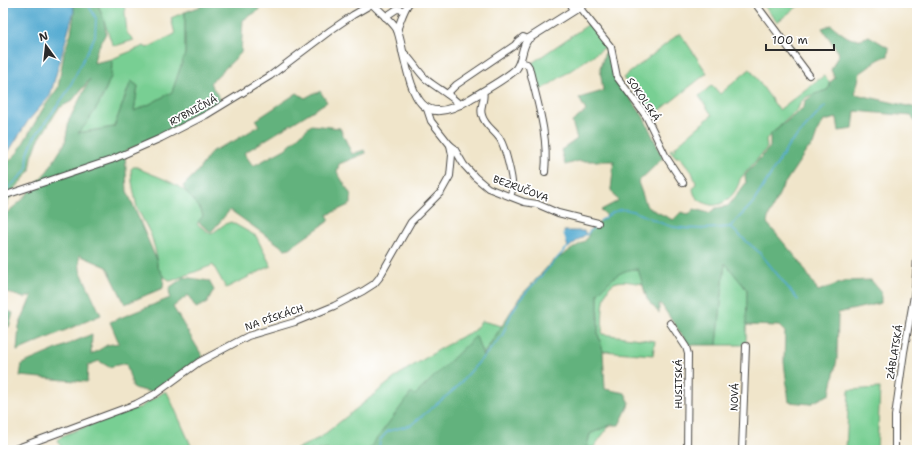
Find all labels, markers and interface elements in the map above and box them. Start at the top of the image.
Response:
north arrow [26,26,66,66]
scale bar [766,26,834,52]
text: N [37,28,50,45]
text: 100 m [772,32,808,48]
street label: SOKOLSKÁ [624,75,663,124]
street label: RYBNIČNÁ [167,92,219,129]
street label: BEZRUČOVA [491,172,550,205]
street label: NA PÍSKÁCH [243,301,305,334]
street label: ZÁBLATSKÁ [884,324,905,380]
street label: HUSITSKÁ [672,359,685,409]
street label: NOVÁ [728,383,741,411]

